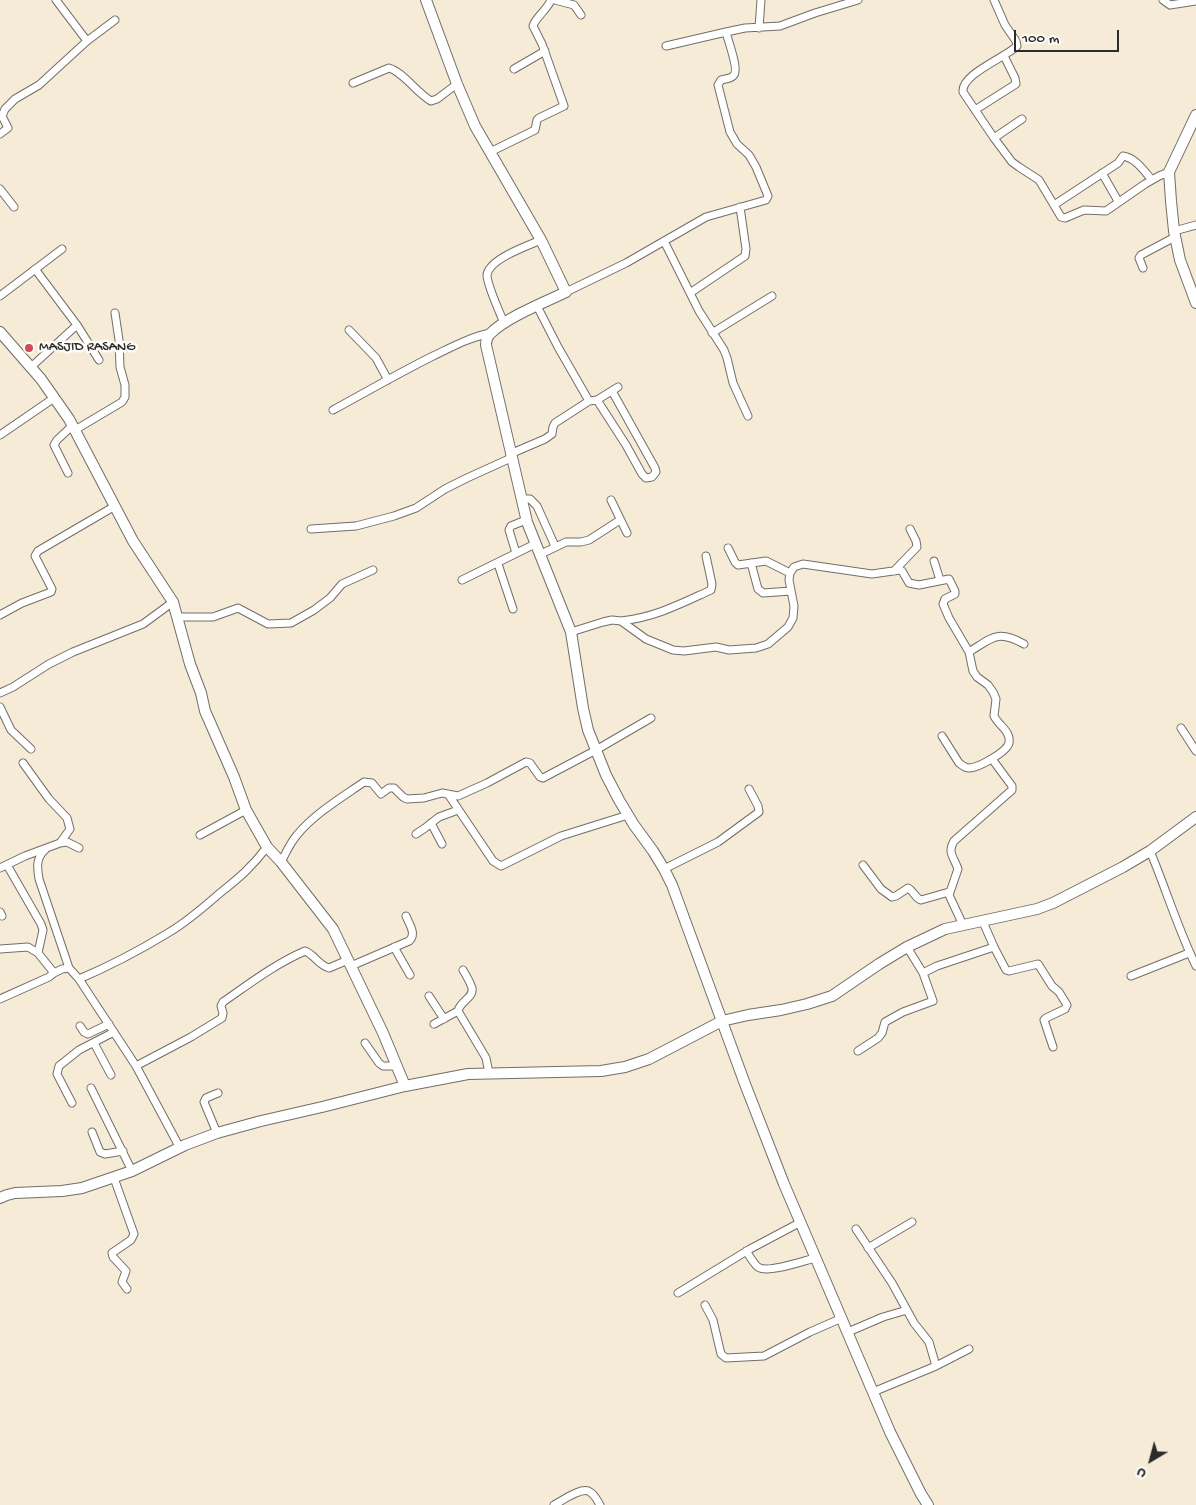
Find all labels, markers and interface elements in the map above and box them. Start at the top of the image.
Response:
scale bar [1016,20,1121,52]
text: 100 m [1022,30,1059,48]
place label: MASJID RASANG [39,340,135,356]
marker: MASJID RASANG [23,342,35,354]
north arrow [1126,1435,1176,1485]
text: U [1133,1463,1150,1482]

